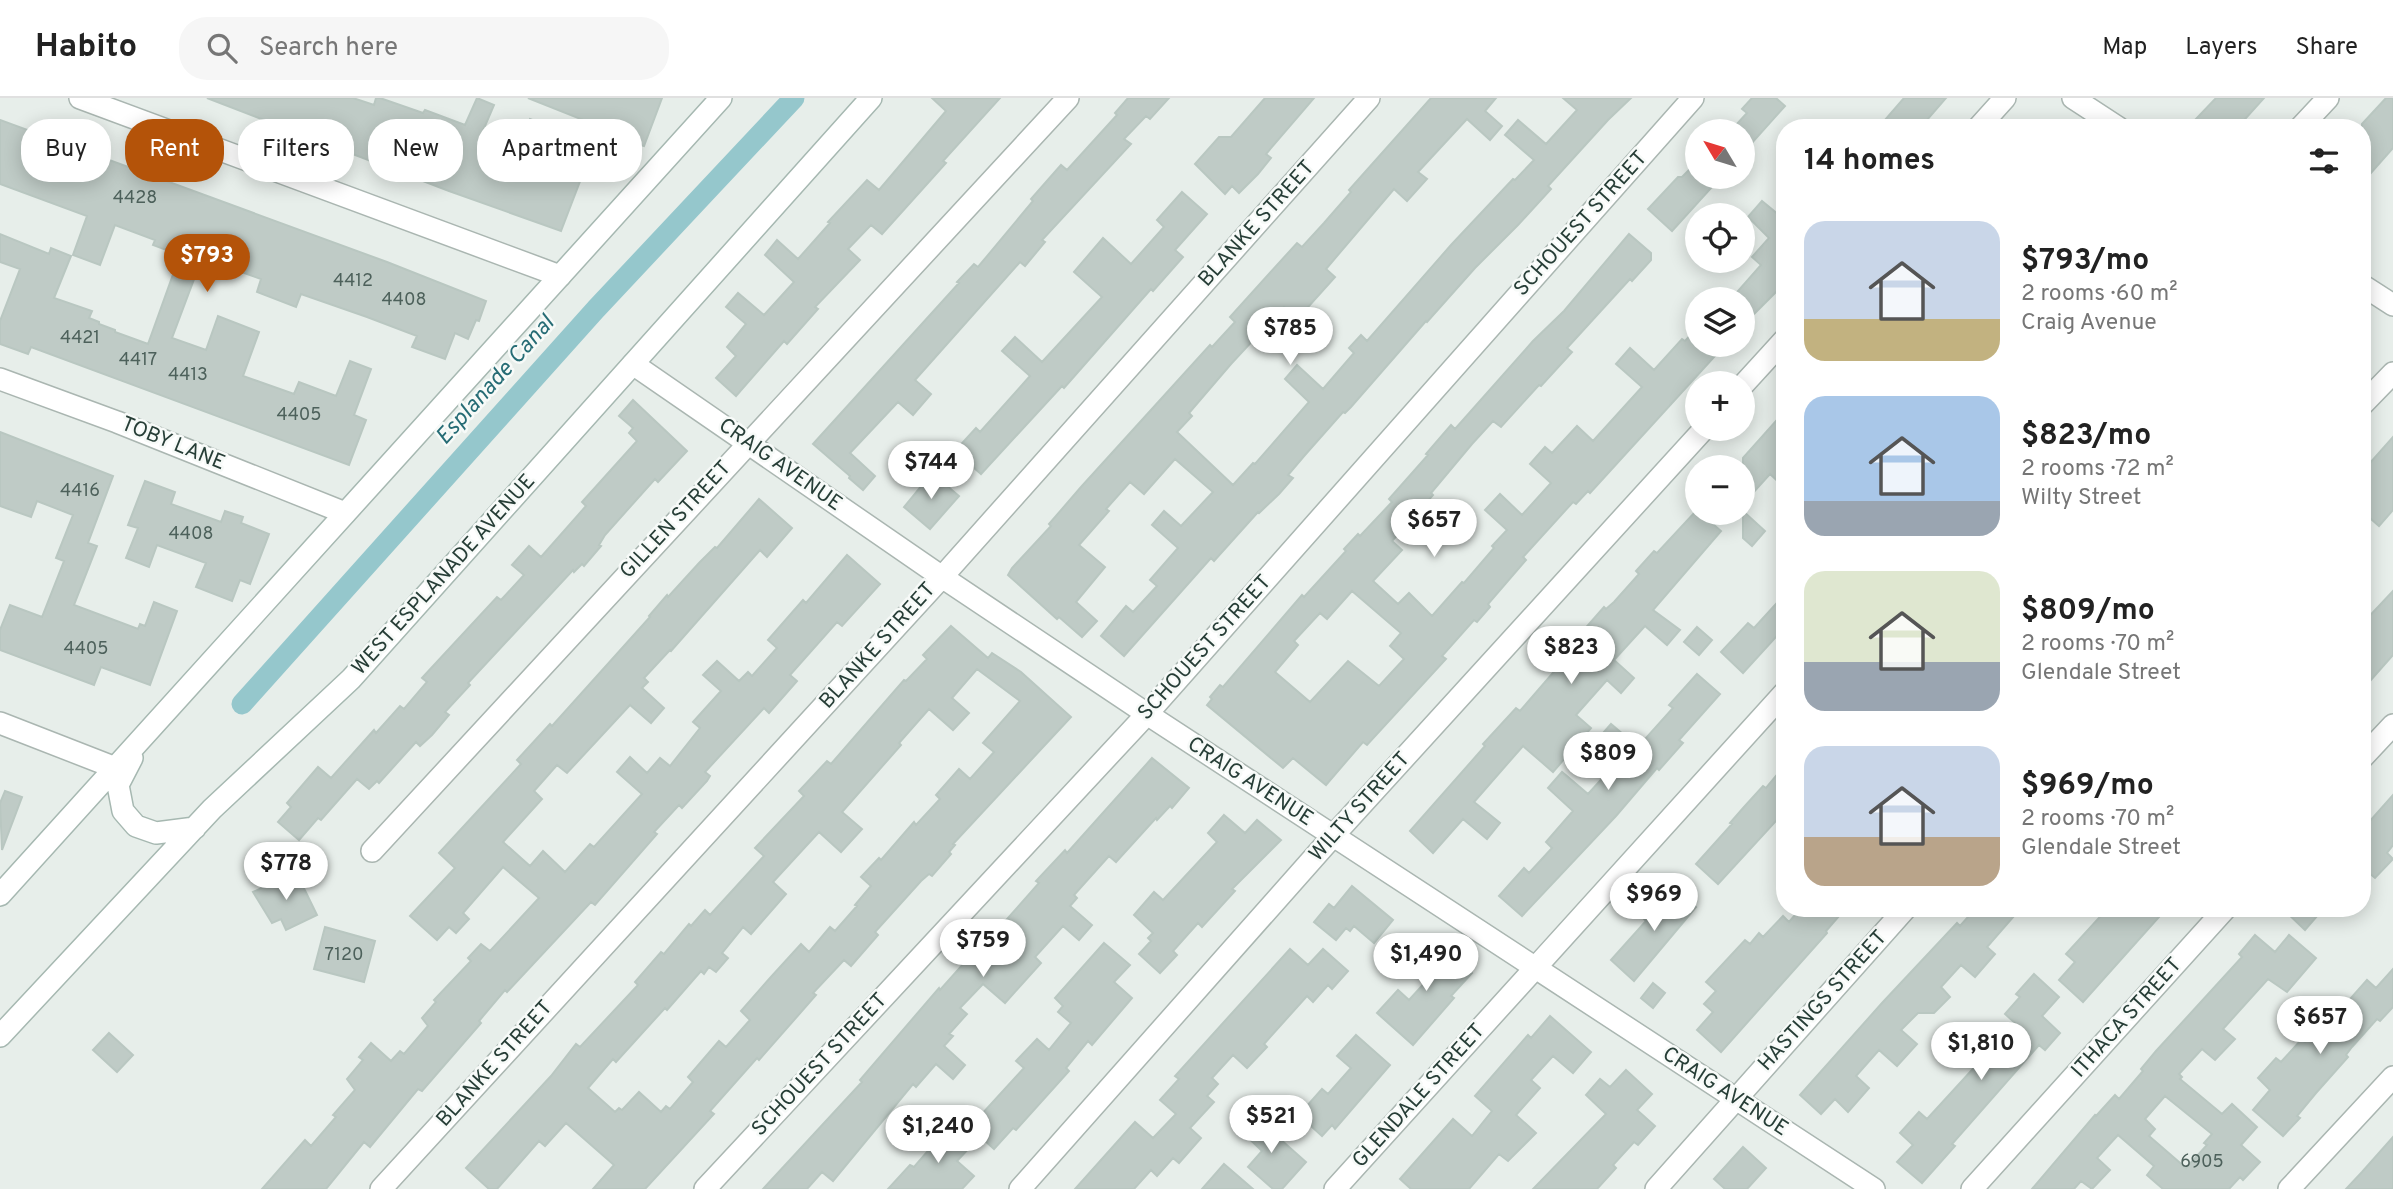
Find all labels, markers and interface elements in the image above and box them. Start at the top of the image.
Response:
search box [179,17,669,80]
text: Habito [35,27,137,69]
icon: search [203,29,241,67]
text: Search here [259,32,398,65]
text: Map [2102,33,2147,63]
text: Layers [2185,33,2257,63]
text: Share [2295,33,2358,63]
chip: Buy [21,119,111,182]
chip: Rent [125,119,224,182]
chip: Filters [238,119,354,182]
chip: New [368,119,463,182]
chip: Apartment [477,119,642,182]
north arrow [1685,119,1755,189]
map controls [1685,119,1755,525]
icon: filters [2305,142,2343,180]
text: 14 homes [1804,143,1935,180]
street label: SCHOUEST STREET [1508,146,1654,302]
street label: BLANKE STREET [1193,155,1321,293]
house number: 4428 [113,187,157,210]
button: locate [1685,203,1755,273]
pin: $793 [166,234,248,294]
text: $793 [180,242,234,271]
text: $793/mo [2021,243,2149,280]
icon: home [1860,249,1944,333]
house number: 4412 [333,270,373,293]
text: 2 rooms · 60 m² [2021,280,2178,309]
button: layers [1685,287,1755,357]
house number: 4408 [382,289,426,312]
pin: $785 [1249,308,1331,367]
water label: Esplanade Canal [430,309,562,452]
text: Craig Avenue [2021,309,2157,338]
text: $785 [1263,315,1317,344]
house number: 4421 [60,327,100,350]
house number: 4417 [119,349,157,372]
house number: 4413 [168,364,208,387]
button: + [1685,371,1755,441]
house number: 4405 [276,404,322,427]
street label: TOBY LANE [117,411,229,477]
street label: CRAIG AVENUE [713,412,847,518]
text: $823/mo [2021,418,2151,455]
icon: home [1860,424,1944,508]
pin: $744 [890,442,972,501]
text: $744 [904,449,958,478]
street label: GILLEN STREET [614,455,738,585]
button: − [1685,455,1755,525]
text: 2 rooms · 72 m² [2021,455,2174,484]
street label: WEST ESPLANADE AVENUE [346,469,542,681]
house number: 4416 [60,480,100,503]
text: Wilty Street [2021,484,2141,513]
pin: $657 [1393,500,1475,559]
text: $657 [1407,507,1461,536]
house number: 4408 [169,523,213,546]
street label: SCHOUEST STREET [1132,570,1278,726]
street label: BLANKE STREET [814,577,942,715]
text: $809/mo [2021,593,2155,630]
icon: home [1860,599,1944,683]
pin: $823 [1530,626,1612,686]
text: 2 rooms · 70 m² [2021,630,2174,659]
text: $823 [1543,634,1599,663]
house number: 4405 [63,638,109,661]
text: Glendale Street [2021,659,2181,688]
street label: CRAIG AVENUE [1182,731,1318,833]
pin: $809 [1567,732,1649,792]
text: $809 [1579,740,1637,769]
street label: WILTY STREET [1304,747,1416,867]
text: $969/mo [2021,768,2154,805]
icon: home [1860,774,1944,858]
text: 2 rooms · 70 m² [2021,805,2174,834]
text: Glendale Street [2021,834,2181,863]
pin: $778 [245,842,327,902]
text: $778 [260,850,312,879]
pin: $969 [1613,874,1695,933]
text: $969 [1626,881,1682,910]
pin: $759 [942,920,1024,979]
street label: HASTINGS STREET [1753,925,1893,1077]
text: $759 [956,927,1010,956]
pin: $1,490 [1369,934,1483,993]
text: $1,490 [1389,941,1463,970]
house number: 7120 [325,944,364,967]
street label: ITHACA STREET [2066,952,2188,1084]
street label: SCHOUEST STREET [746,987,894,1143]
street label: BLANKE STREET [431,995,559,1133]
pin: $657 [2279,996,2361,1056]
text: $657 [2293,1004,2347,1033]
street label: GLENDALE STREET [1347,1018,1491,1174]
pin: $1,810 [1924,1023,2038,1082]
text: $1,810 [1947,1030,2015,1059]
street label: CRAIG AVENUE [1657,1041,1793,1143]
pin: $521 [1230,1096,1312,1155]
text: $521 [1245,1103,1297,1132]
pin: $1,240 [881,1105,995,1165]
text: $1,240 [901,1113,975,1142]
house number: 6905 [2180,1151,2224,1174]

